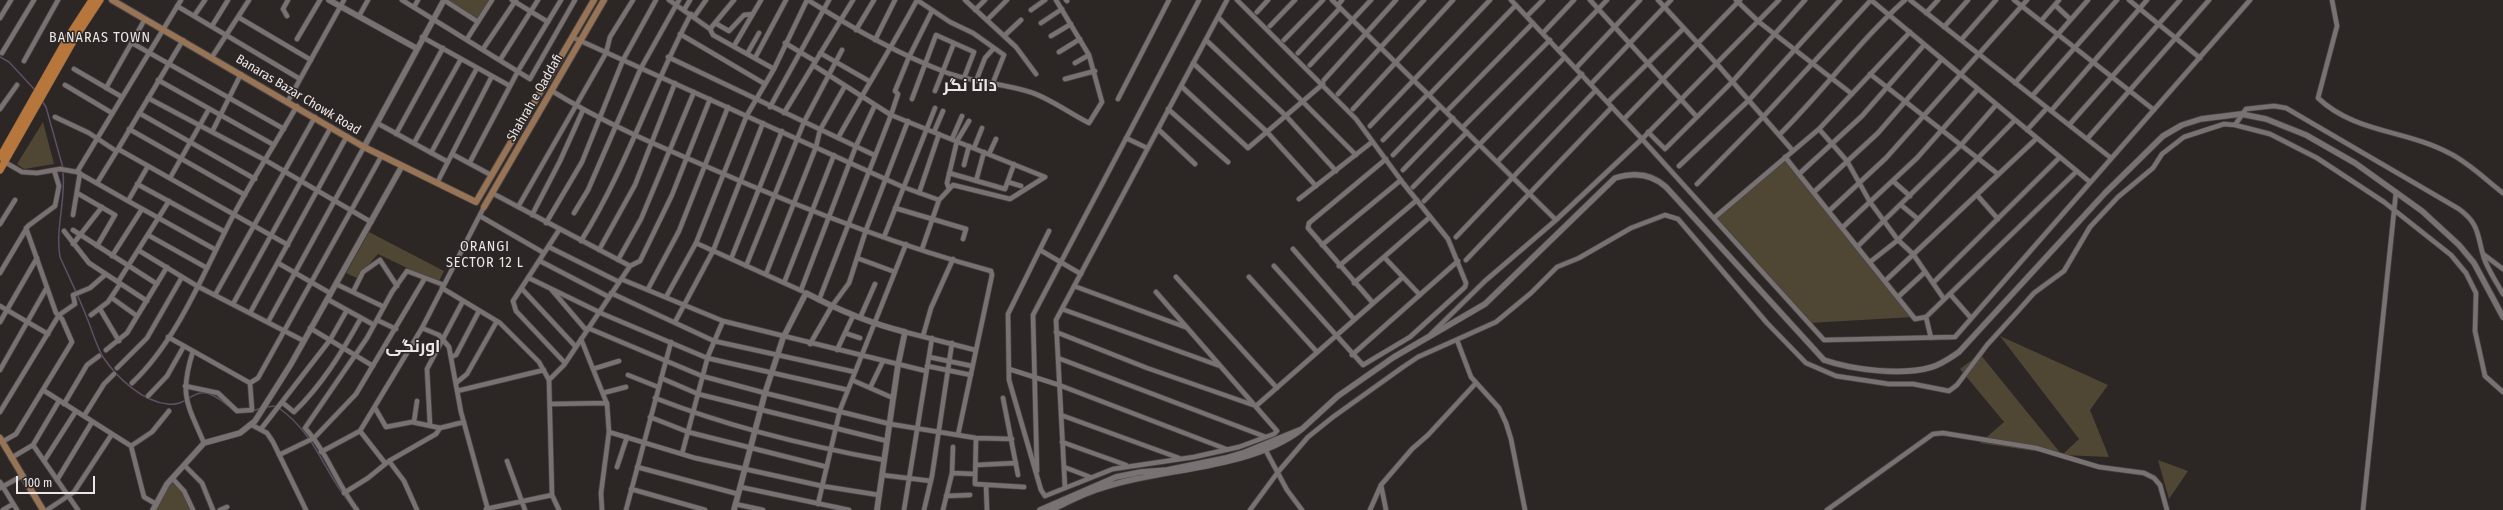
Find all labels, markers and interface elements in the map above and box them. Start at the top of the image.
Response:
district label: BANARAS TOWN [49,30,151,46]
street label: Banaras Bazar Chowk Road [233,52,363,138]
street label: Shahrah e Qaddafi [504,52,566,144]
district label: داتا نگر [943,76,997,96]
district label: ORANGI SECTOR 12 L [446,239,524,272]
district label: اورنگی [386,337,440,357]
scale bar [18,468,97,494]
text: 100 m [23,476,52,490]

